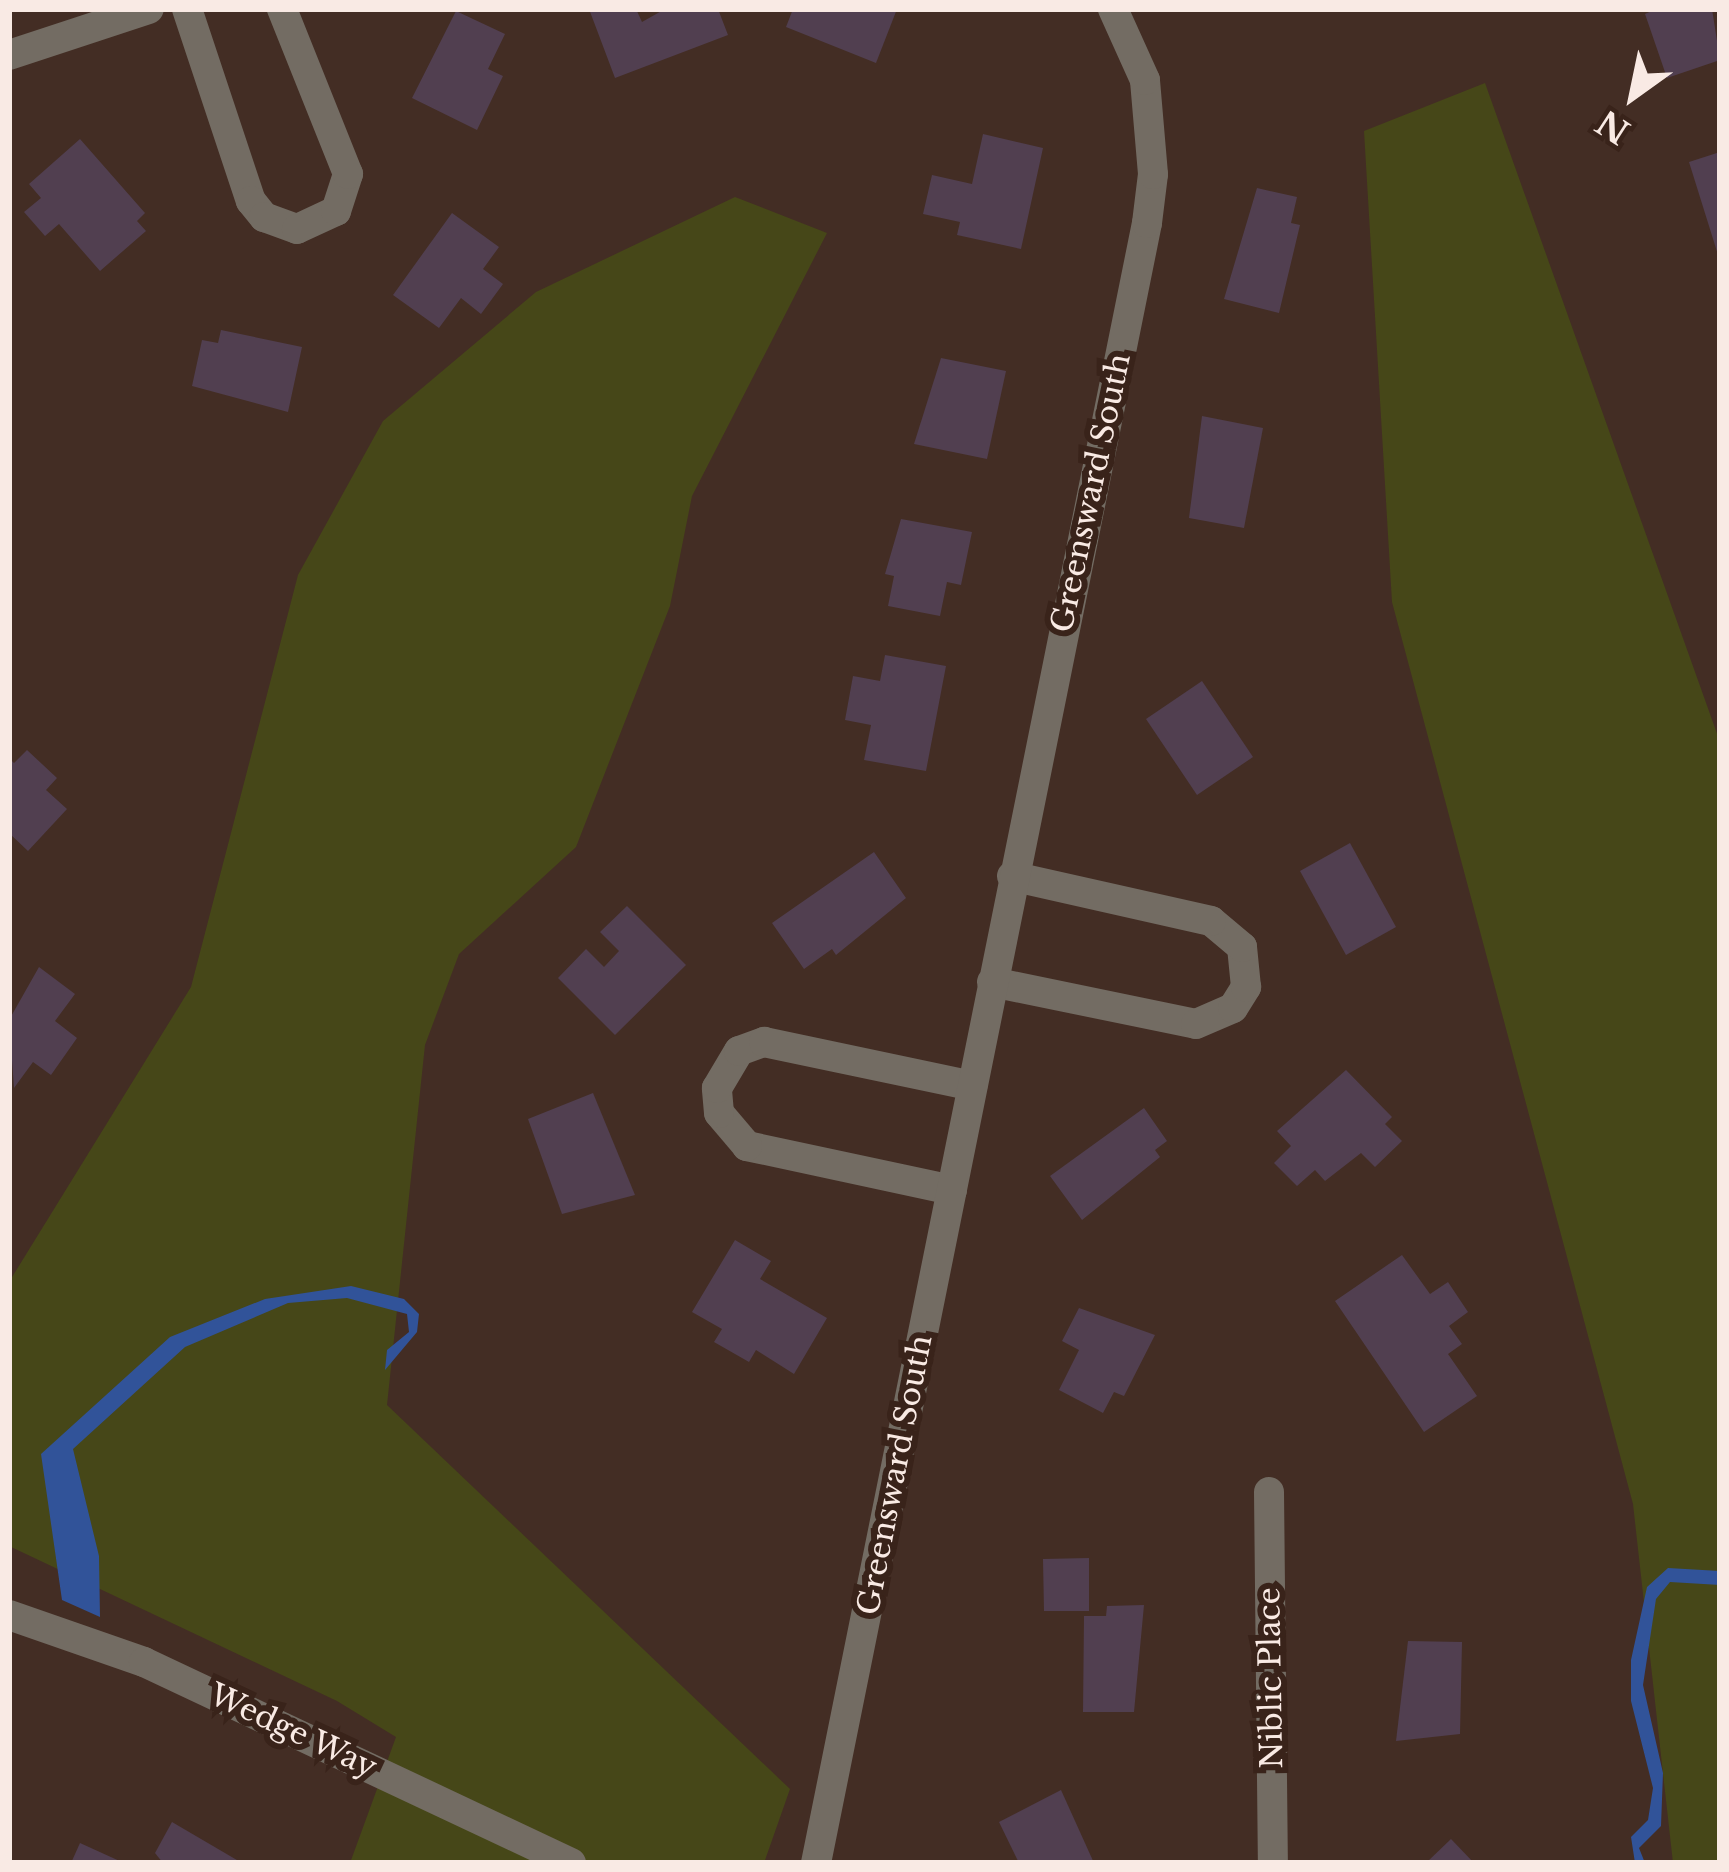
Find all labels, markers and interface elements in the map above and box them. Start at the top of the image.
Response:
north arrow [1573,36,1693,156]
text: N [1589,101,1637,152]
street label: Greensward South [1044,350,1138,636]
street label: Greensward South [850,1332,940,1618]
street label: Niblic Place [1251,1587,1291,1769]
street label: Wedge Way [203,1676,383,1786]

